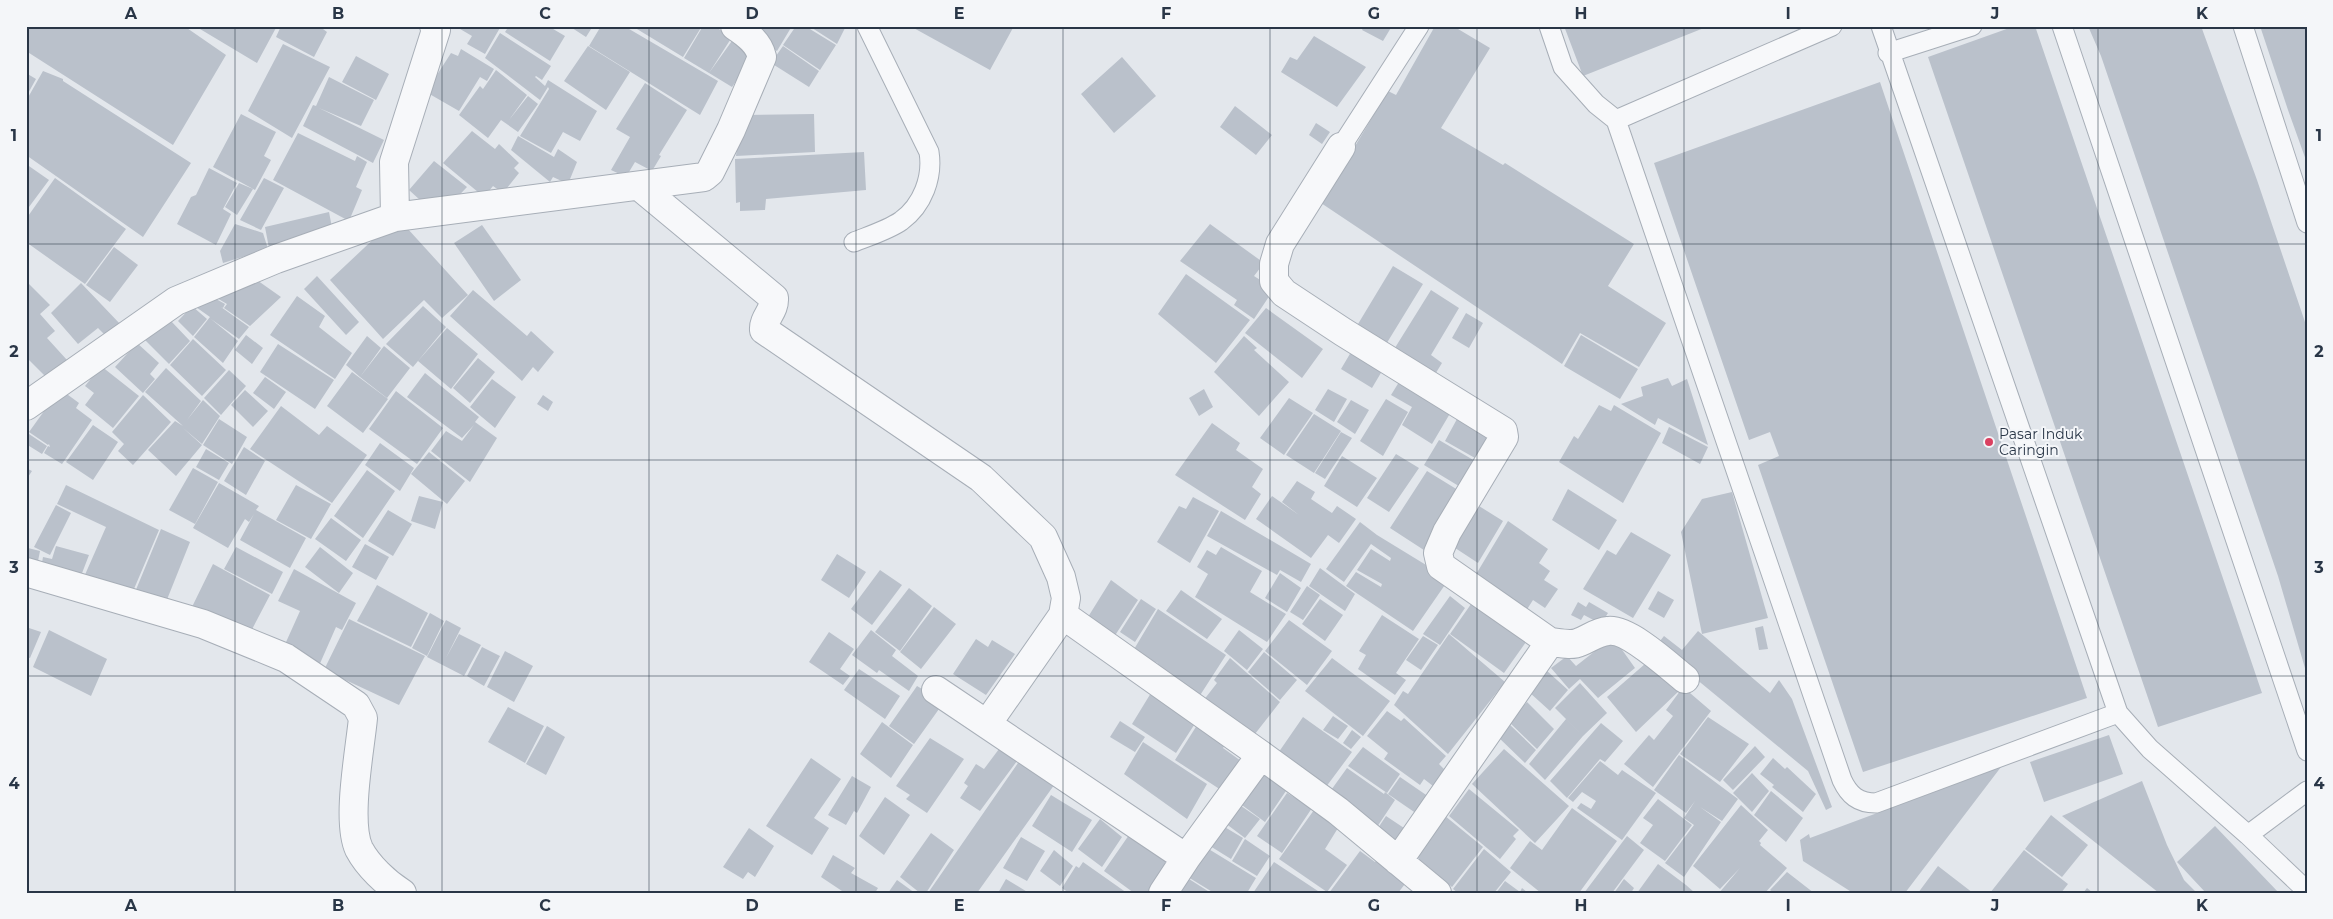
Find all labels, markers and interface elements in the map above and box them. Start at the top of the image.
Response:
text: A [124,4,138,23]
text: B [332,4,344,23]
text: C [539,4,551,23]
text: D [745,4,759,23]
text: E [954,4,964,23]
text: F [1161,4,1171,23]
text: G [1368,4,1380,23]
text: H [1575,4,1587,23]
text: I [1785,4,1791,23]
text: J [1990,4,1999,23]
text: K [2196,4,2209,23]
text: 1 [11,126,17,145]
text: 1 [2316,126,2322,145]
text: 2 [9,342,19,361]
text: 2 [2314,342,2324,361]
place label: Pasar Induk Caringin [1999,425,2083,459]
marker: Pasar Induk Caringin [1983,436,1995,448]
text: 3 [8,558,19,577]
text: 3 [2313,558,2324,577]
text: 4 [8,774,20,793]
text: 4 [2313,774,2325,793]
text: A [124,896,138,915]
text: B [332,896,344,915]
text: C [539,896,551,915]
text: D [745,896,759,915]
text: E [954,896,964,915]
text: F [1161,896,1171,915]
text: G [1368,896,1380,915]
text: H [1575,896,1587,915]
text: I [1785,896,1791,915]
text: J [1990,896,1999,915]
text: K [2196,896,2209,915]

